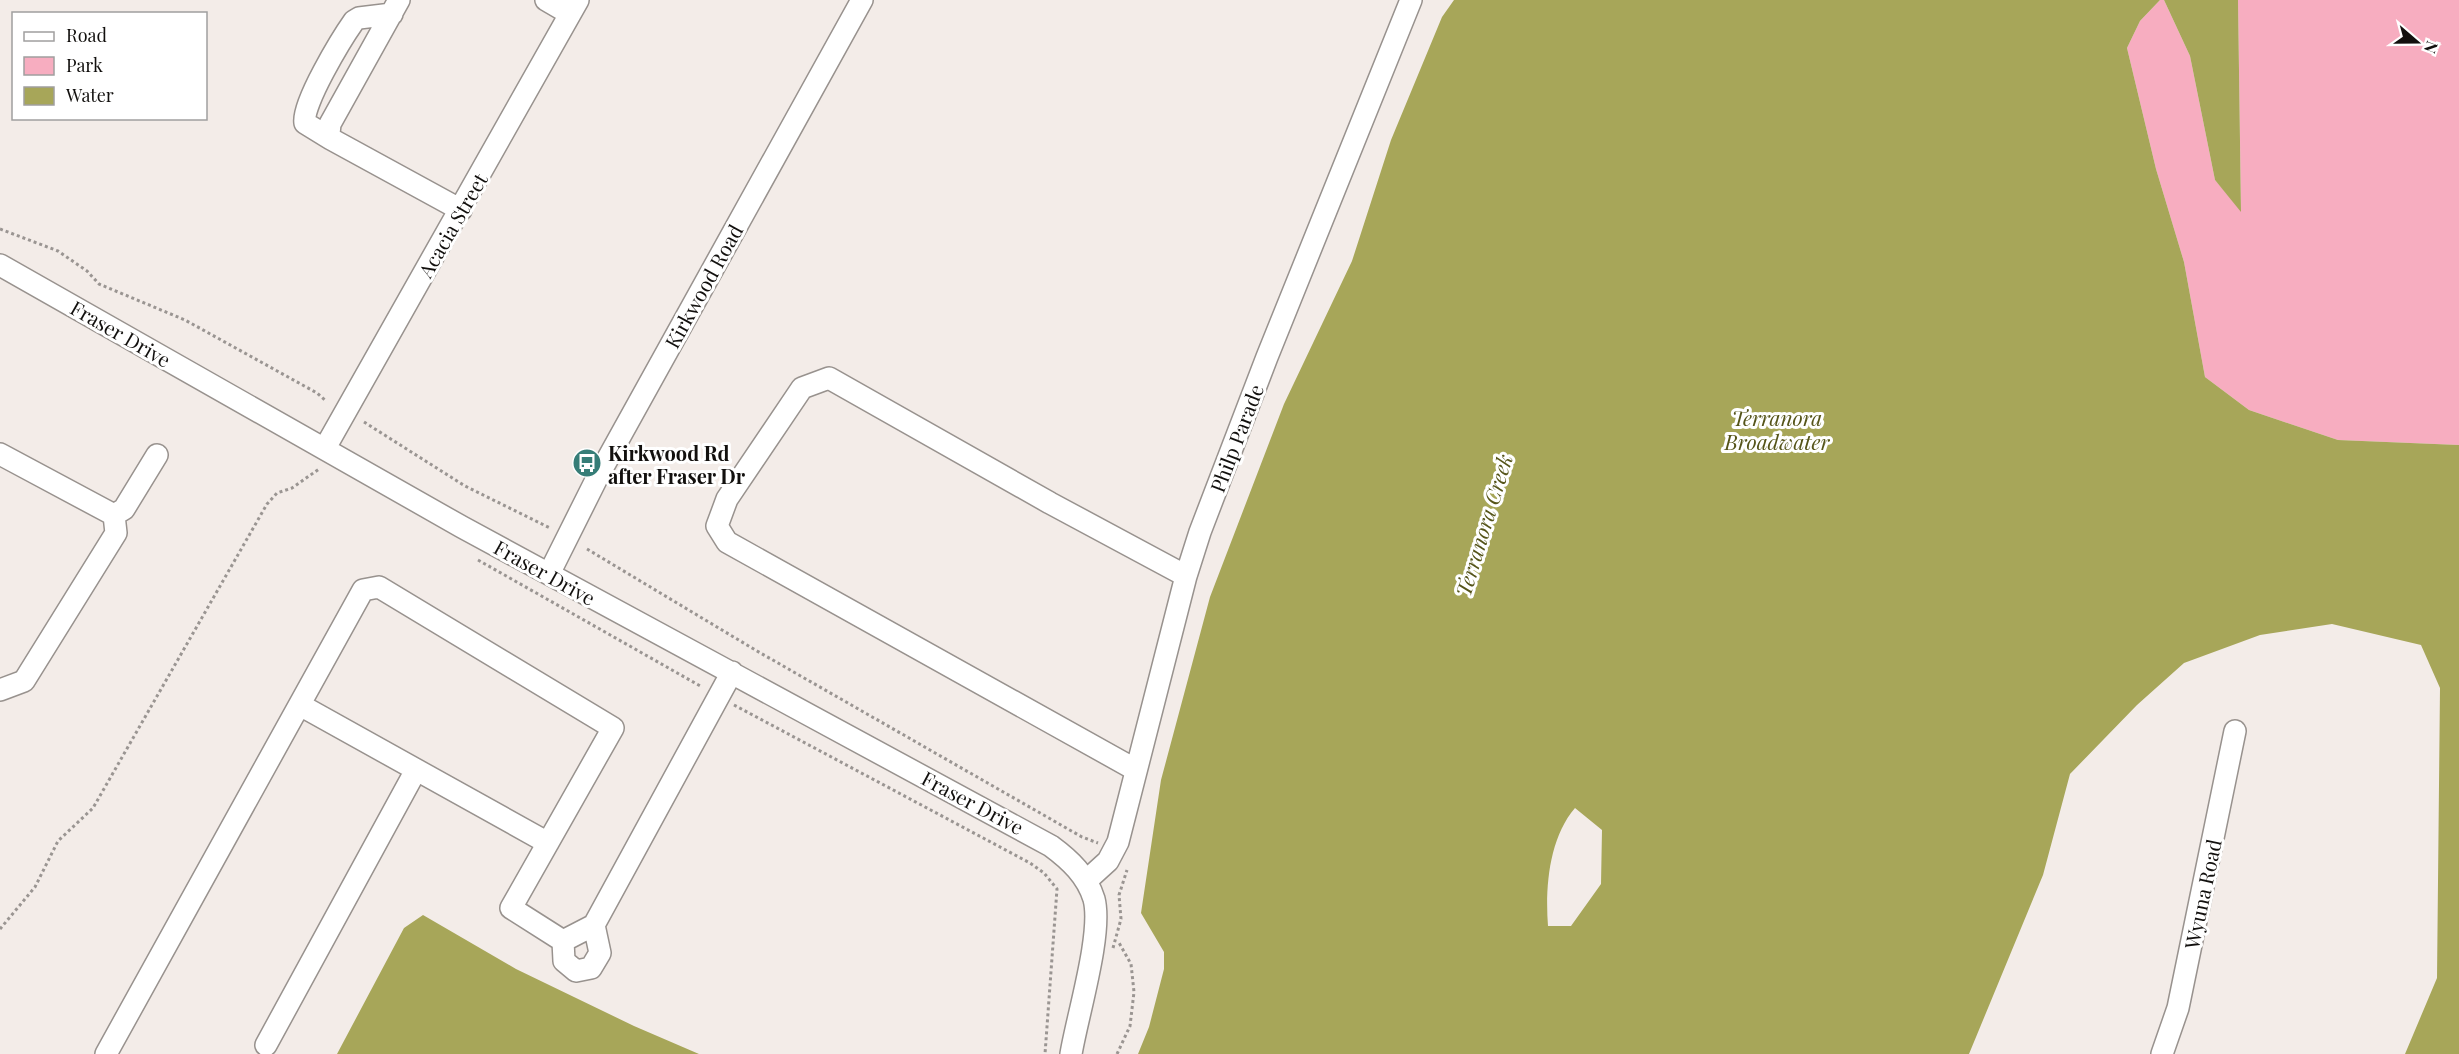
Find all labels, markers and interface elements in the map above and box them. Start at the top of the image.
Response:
legend [12,12,207,120]
north arrow [2387,12,2447,72]
text: Road [66,23,107,47]
text: N [2420,38,2443,57]
text: Park [66,53,103,77]
text: Water [65,83,114,107]
street label: Acacia Street [411,167,493,283]
street label: Kirkwood Road [658,219,748,353]
street label: Fraser Drive [66,293,176,373]
street label: Philp Parade [1203,380,1269,496]
water label: Terranora Broadwater [1724,403,1830,455]
place label: Kirkwood Rd after Fraser Dr [608,439,746,489]
bus stop icon: Kirkwood Rd after Fraser Dr [571,447,603,479]
water label: Terranora Creek [1448,450,1518,600]
street label: Fraser Drive [490,533,600,611]
street label: Fraser Drive [917,764,1029,840]
street label: Wyuna Road [2177,836,2227,952]

